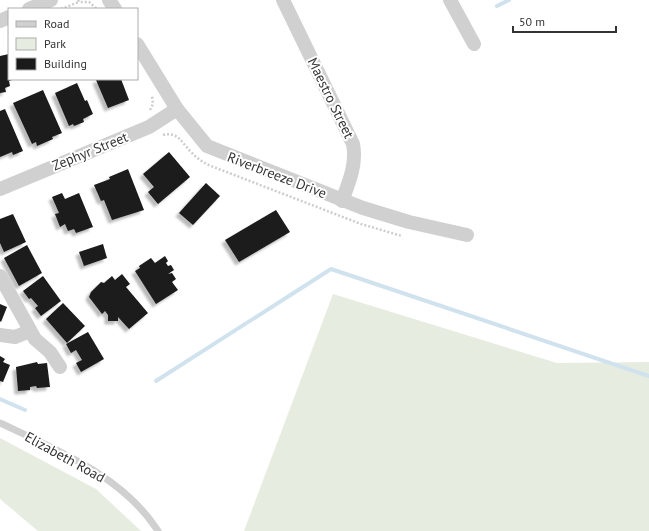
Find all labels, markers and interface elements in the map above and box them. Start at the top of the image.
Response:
legend [8,8,138,80]
scale bar [513,8,616,34]
text: 50 m [519,14,545,29]
text: Road [44,16,69,31]
text: Park [44,36,66,51]
street label: Maestro Street [304,55,358,142]
text: Building [44,56,87,71]
street label: Zephyr Street [50,128,131,174]
street label: Riverbreeze Drive [225,148,329,202]
street label: Elizabeth Road [22,428,108,486]

